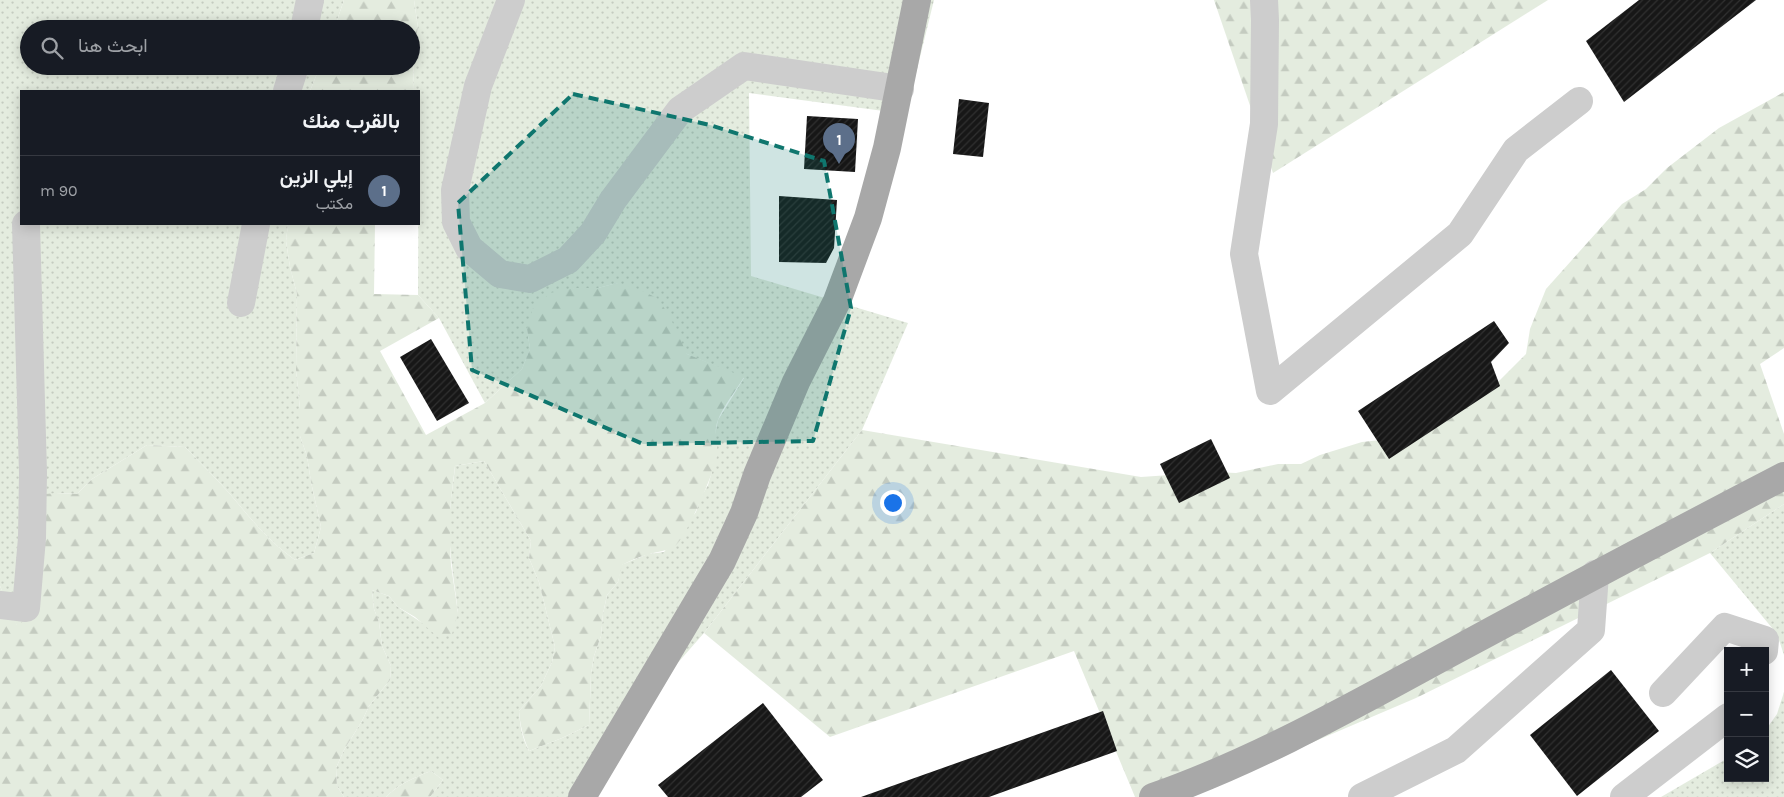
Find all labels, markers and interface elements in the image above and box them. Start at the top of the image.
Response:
search box [20,20,420,75]
icon: search [38,34,66,62]
text: ابحث هنا [78,35,148,57]
text: بالقرب منك [302,109,400,133]
pin: 1 [823,123,855,164]
text: إيلي الزين [280,166,353,188]
text: 90 m [40,181,78,200]
text: 1 [381,181,387,200]
text: مكتب [316,194,353,213]
your location [880,490,906,516]
map controls [1724,647,1769,782]
button: + [1724,647,1769,692]
button: − [1724,692,1769,737]
button: layers [1724,737,1769,782]

